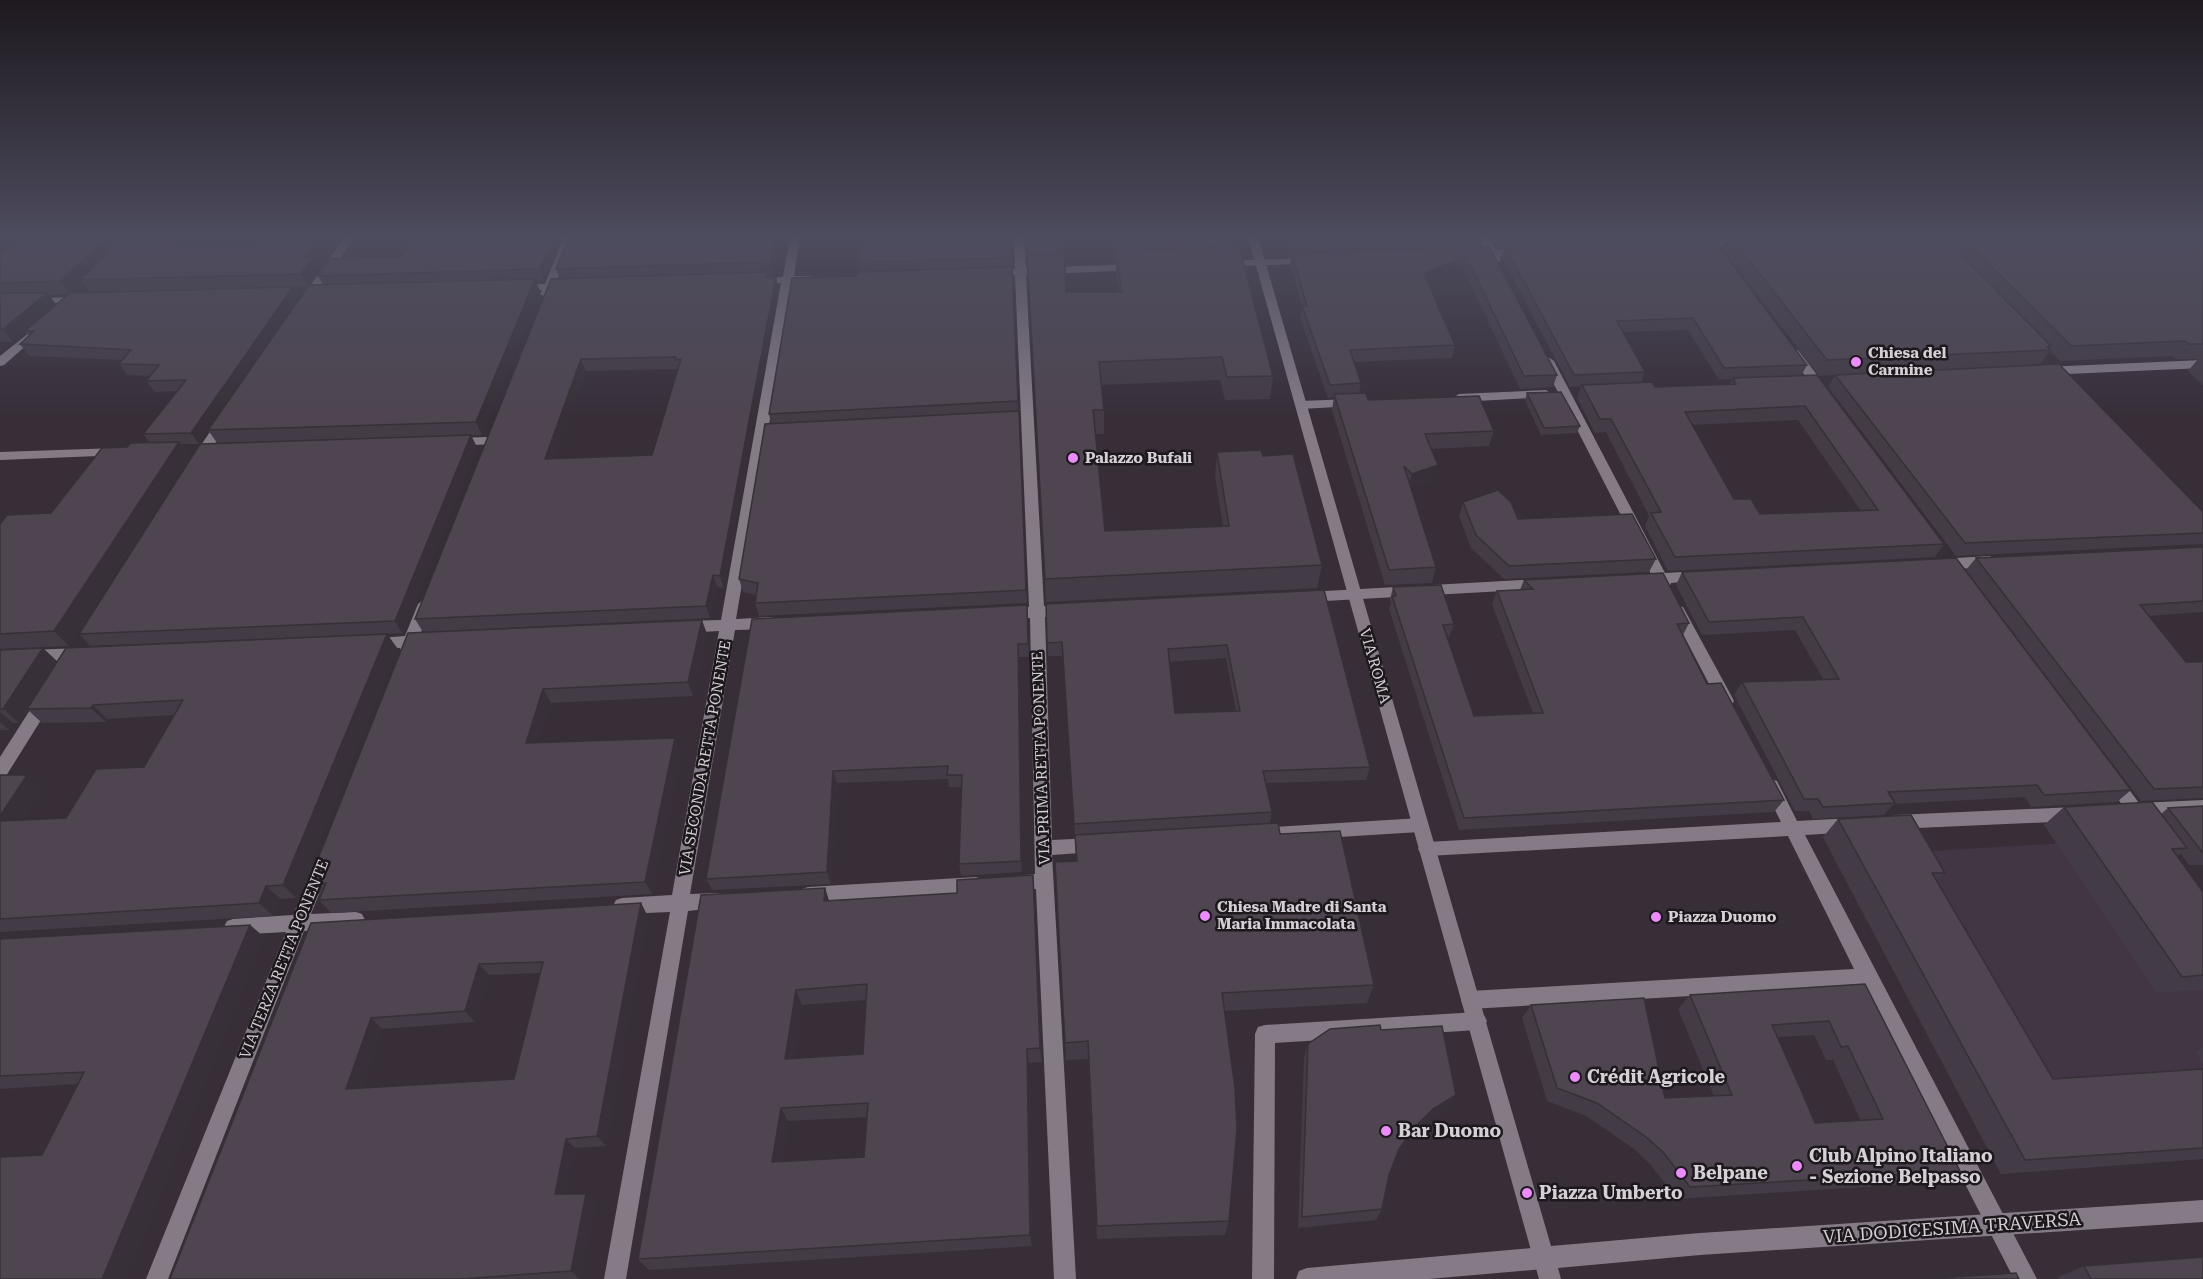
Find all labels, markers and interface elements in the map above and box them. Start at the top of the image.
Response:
place label: Chiesa del Carmine [1868,344,1947,379]
marker: Chiesa del Carmine [1849,355,1863,369]
place label: Palazzo Bufali [1085,449,1192,467]
marker: Palazzo Bufali [1066,451,1080,465]
street label: VIA ROMA [1356,626,1394,706]
street label: VIA SECONDA RETTA PONENTE [675,639,735,877]
street label: VIA PRIMA RETTA PONENTE [1028,651,1054,865]
street label: VIA TERZA RETTA PONENTE [236,857,332,1061]
place label: Chiesa Madre di Santa Maria Immacolata [1217,898,1387,933]
place label: Piazza Duomo [1668,908,1777,926]
marker: Chiesa Madre di Santa Maria Immacolata [1198,909,1212,923]
marker: Piazza Duomo [1649,910,1663,924]
place label: Crédit Agricole [1587,1066,1726,1087]
marker: Crédit Agricole [1568,1070,1582,1084]
place label: Bar Duomo [1398,1120,1502,1141]
marker: Bar Duomo [1379,1124,1393,1138]
place label: Club Alpino Italiano - Sezione Belpasso [1809,1145,1993,1187]
marker: Club Alpino Italiano - Sezione Belpasso [1790,1159,1804,1173]
place label: Belpane [1693,1162,1768,1183]
marker: Belpane [1674,1166,1688,1180]
place label: Piazza Umberto [1539,1182,1683,1203]
marker: Piazza Umberto [1520,1186,1534,1200]
street label: VIA DODICESIMA TRAVERSA [1822,1208,2082,1247]

